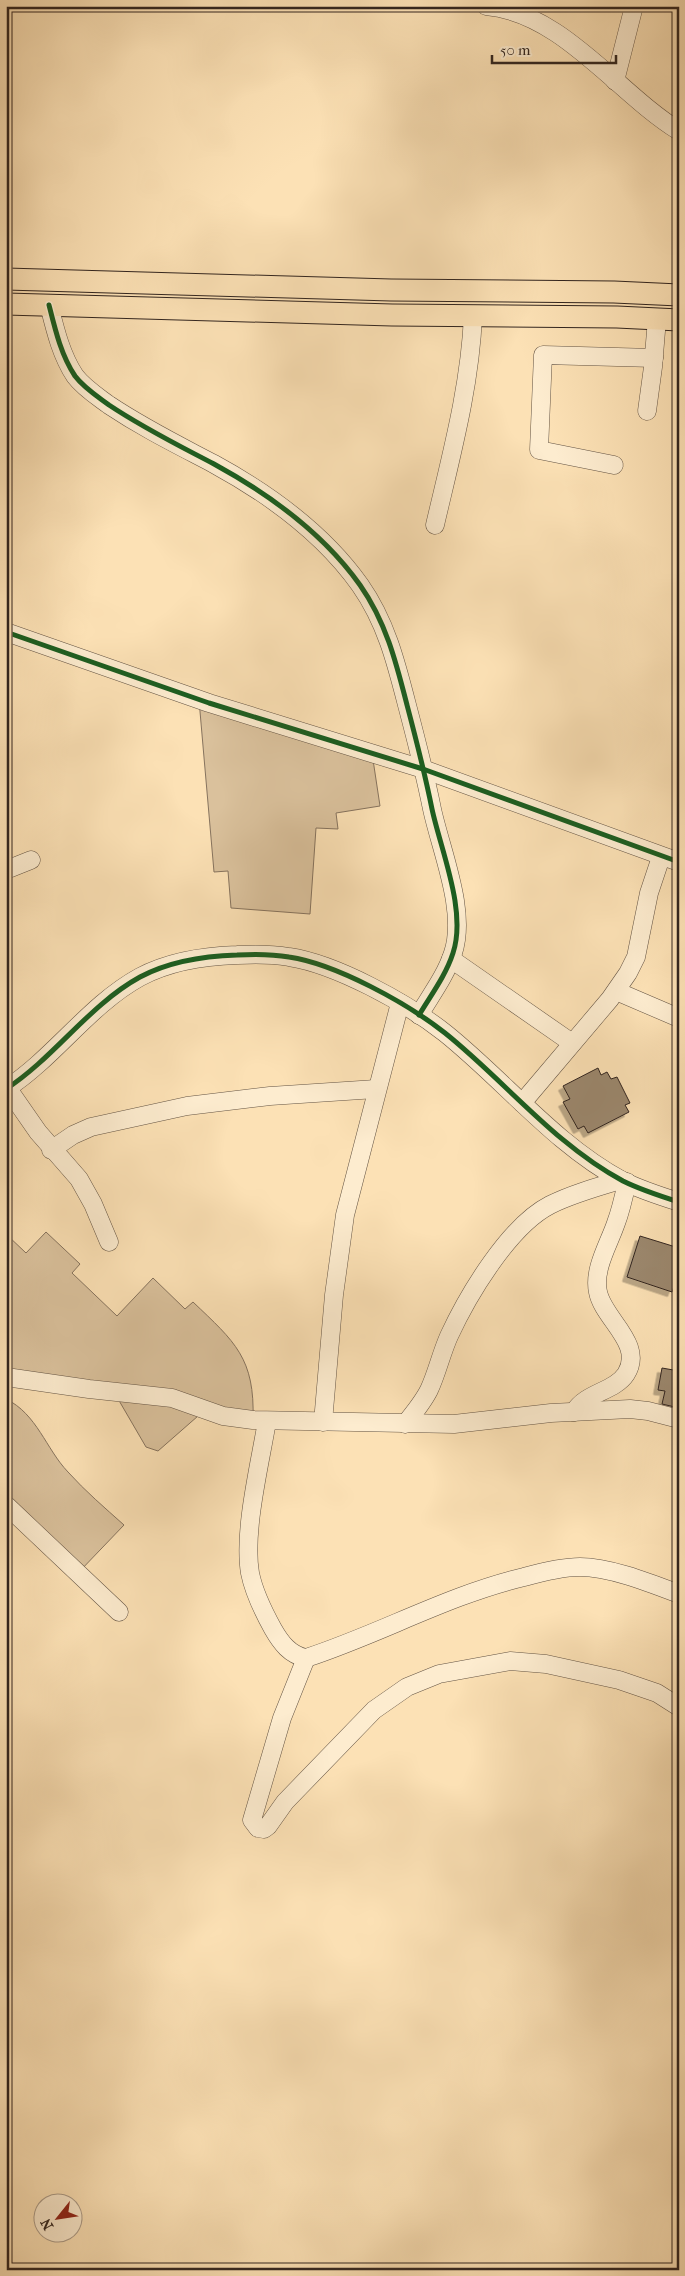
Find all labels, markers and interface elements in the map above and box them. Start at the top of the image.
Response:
scale bar [492,32,616,64]
text: 50 m [500,41,531,59]
north arrow [32,2194,82,2244]
text: N [37,2215,57,2233]

